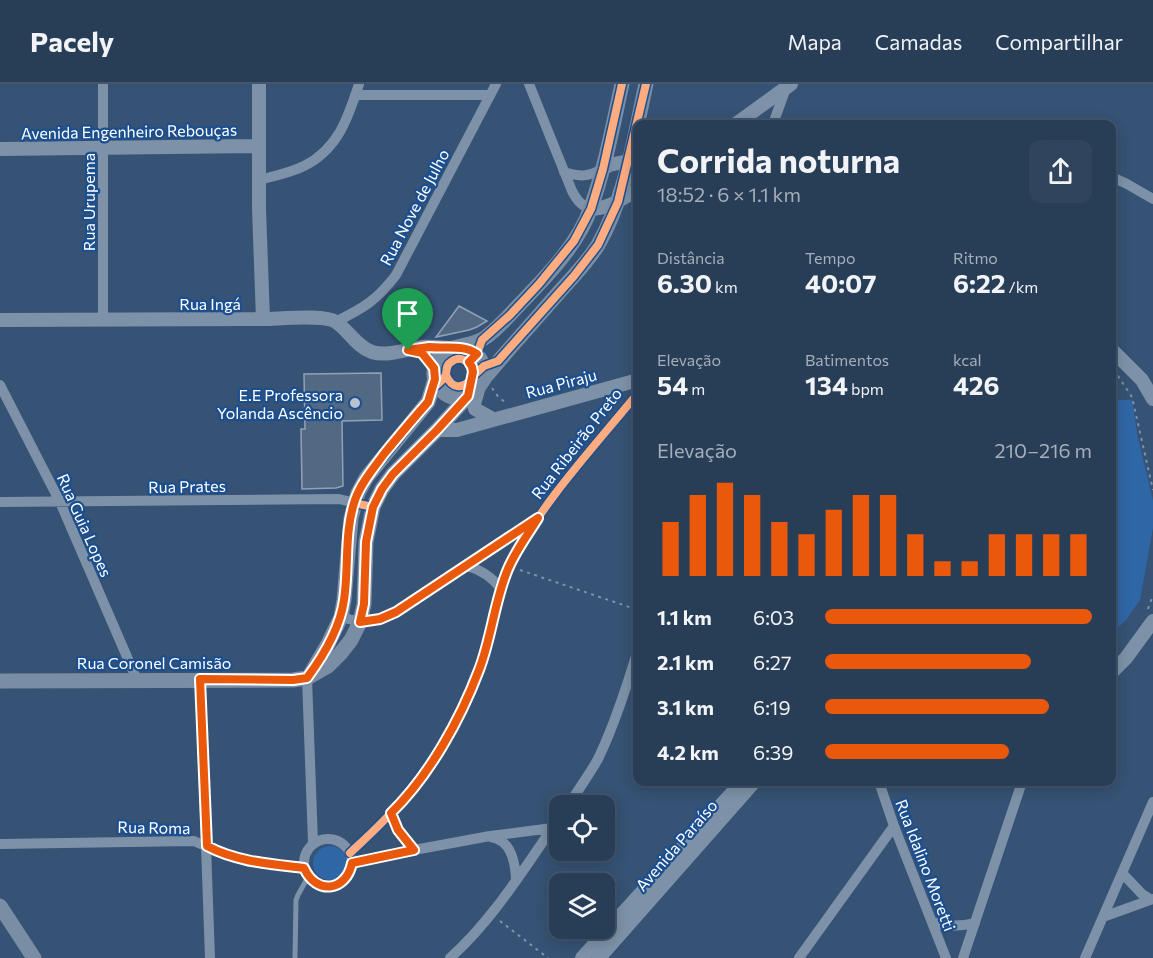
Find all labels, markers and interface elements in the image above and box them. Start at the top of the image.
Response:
text: Pacely [30,24,114,58]
text: Mapa [788,29,842,54]
text: Camadas [875,29,962,54]
text: Compartilhar [995,29,1123,54]
street label: Avenida Engenheiro Rebouças [21,120,237,142]
text: Corrida noturna [657,139,900,180]
button: share [1029,140,1092,203]
street label: Rua Nove de Julho [375,146,453,268]
street label: Rua Urupema [79,153,98,251]
text: 18:52 · 6 × 1.1 km [657,182,801,206]
text: Distância [657,248,725,267]
text: Tempo [805,248,855,267]
text: Ritmo [953,248,998,267]
text: 6.30 [657,267,712,298]
text: 40:07 [805,267,876,298]
text: 6:22 [953,267,1006,298]
text: km [712,277,738,296]
text: /km [1006,277,1038,296]
pin [382,288,433,350]
street label: Rua Ingá [179,294,241,313]
icon: arrive [391,297,424,330]
text: Elevação [657,350,721,369]
text: Batimentos [805,350,889,369]
text: kcal [953,350,982,369]
street label: Rua Piraju [523,364,599,402]
text: 54 [657,369,688,400]
text: 134 [805,369,848,400]
text: 426 [953,369,999,400]
text: m [688,379,705,398]
text: bpm [848,379,884,398]
street label: Rua Ribeirão Preto [527,384,625,502]
place label: E.E Professora Yolanda Ascêncio [217,385,343,422]
marker: E.E Professora Yolanda Ascêncio [348,396,362,410]
text: Elevação [657,438,737,462]
text: 210–216 m [994,438,1092,462]
street label: Rua Guia Lopes [54,470,116,580]
street label: Rua Prates [148,476,226,496]
text: 1.1 km [657,605,712,629]
text: 6:03 [753,605,794,629]
text: 2.1 km [657,650,714,674]
text: 6:27 [753,650,791,674]
street label: Rua Coronel Camisão [77,653,231,672]
text: 3.1 km [657,695,714,719]
text: 6:19 [753,695,791,719]
text: 4.2 km [657,740,719,764]
text: 6:39 [753,740,793,764]
map controls [549,795,615,939]
button: locate [549,795,615,861]
street label: Avenida Paraíso [631,795,721,895]
street label: Rua Idalino Moretti [892,796,960,934]
street label: Rua Roma [117,817,191,837]
button: layers [549,873,615,939]

